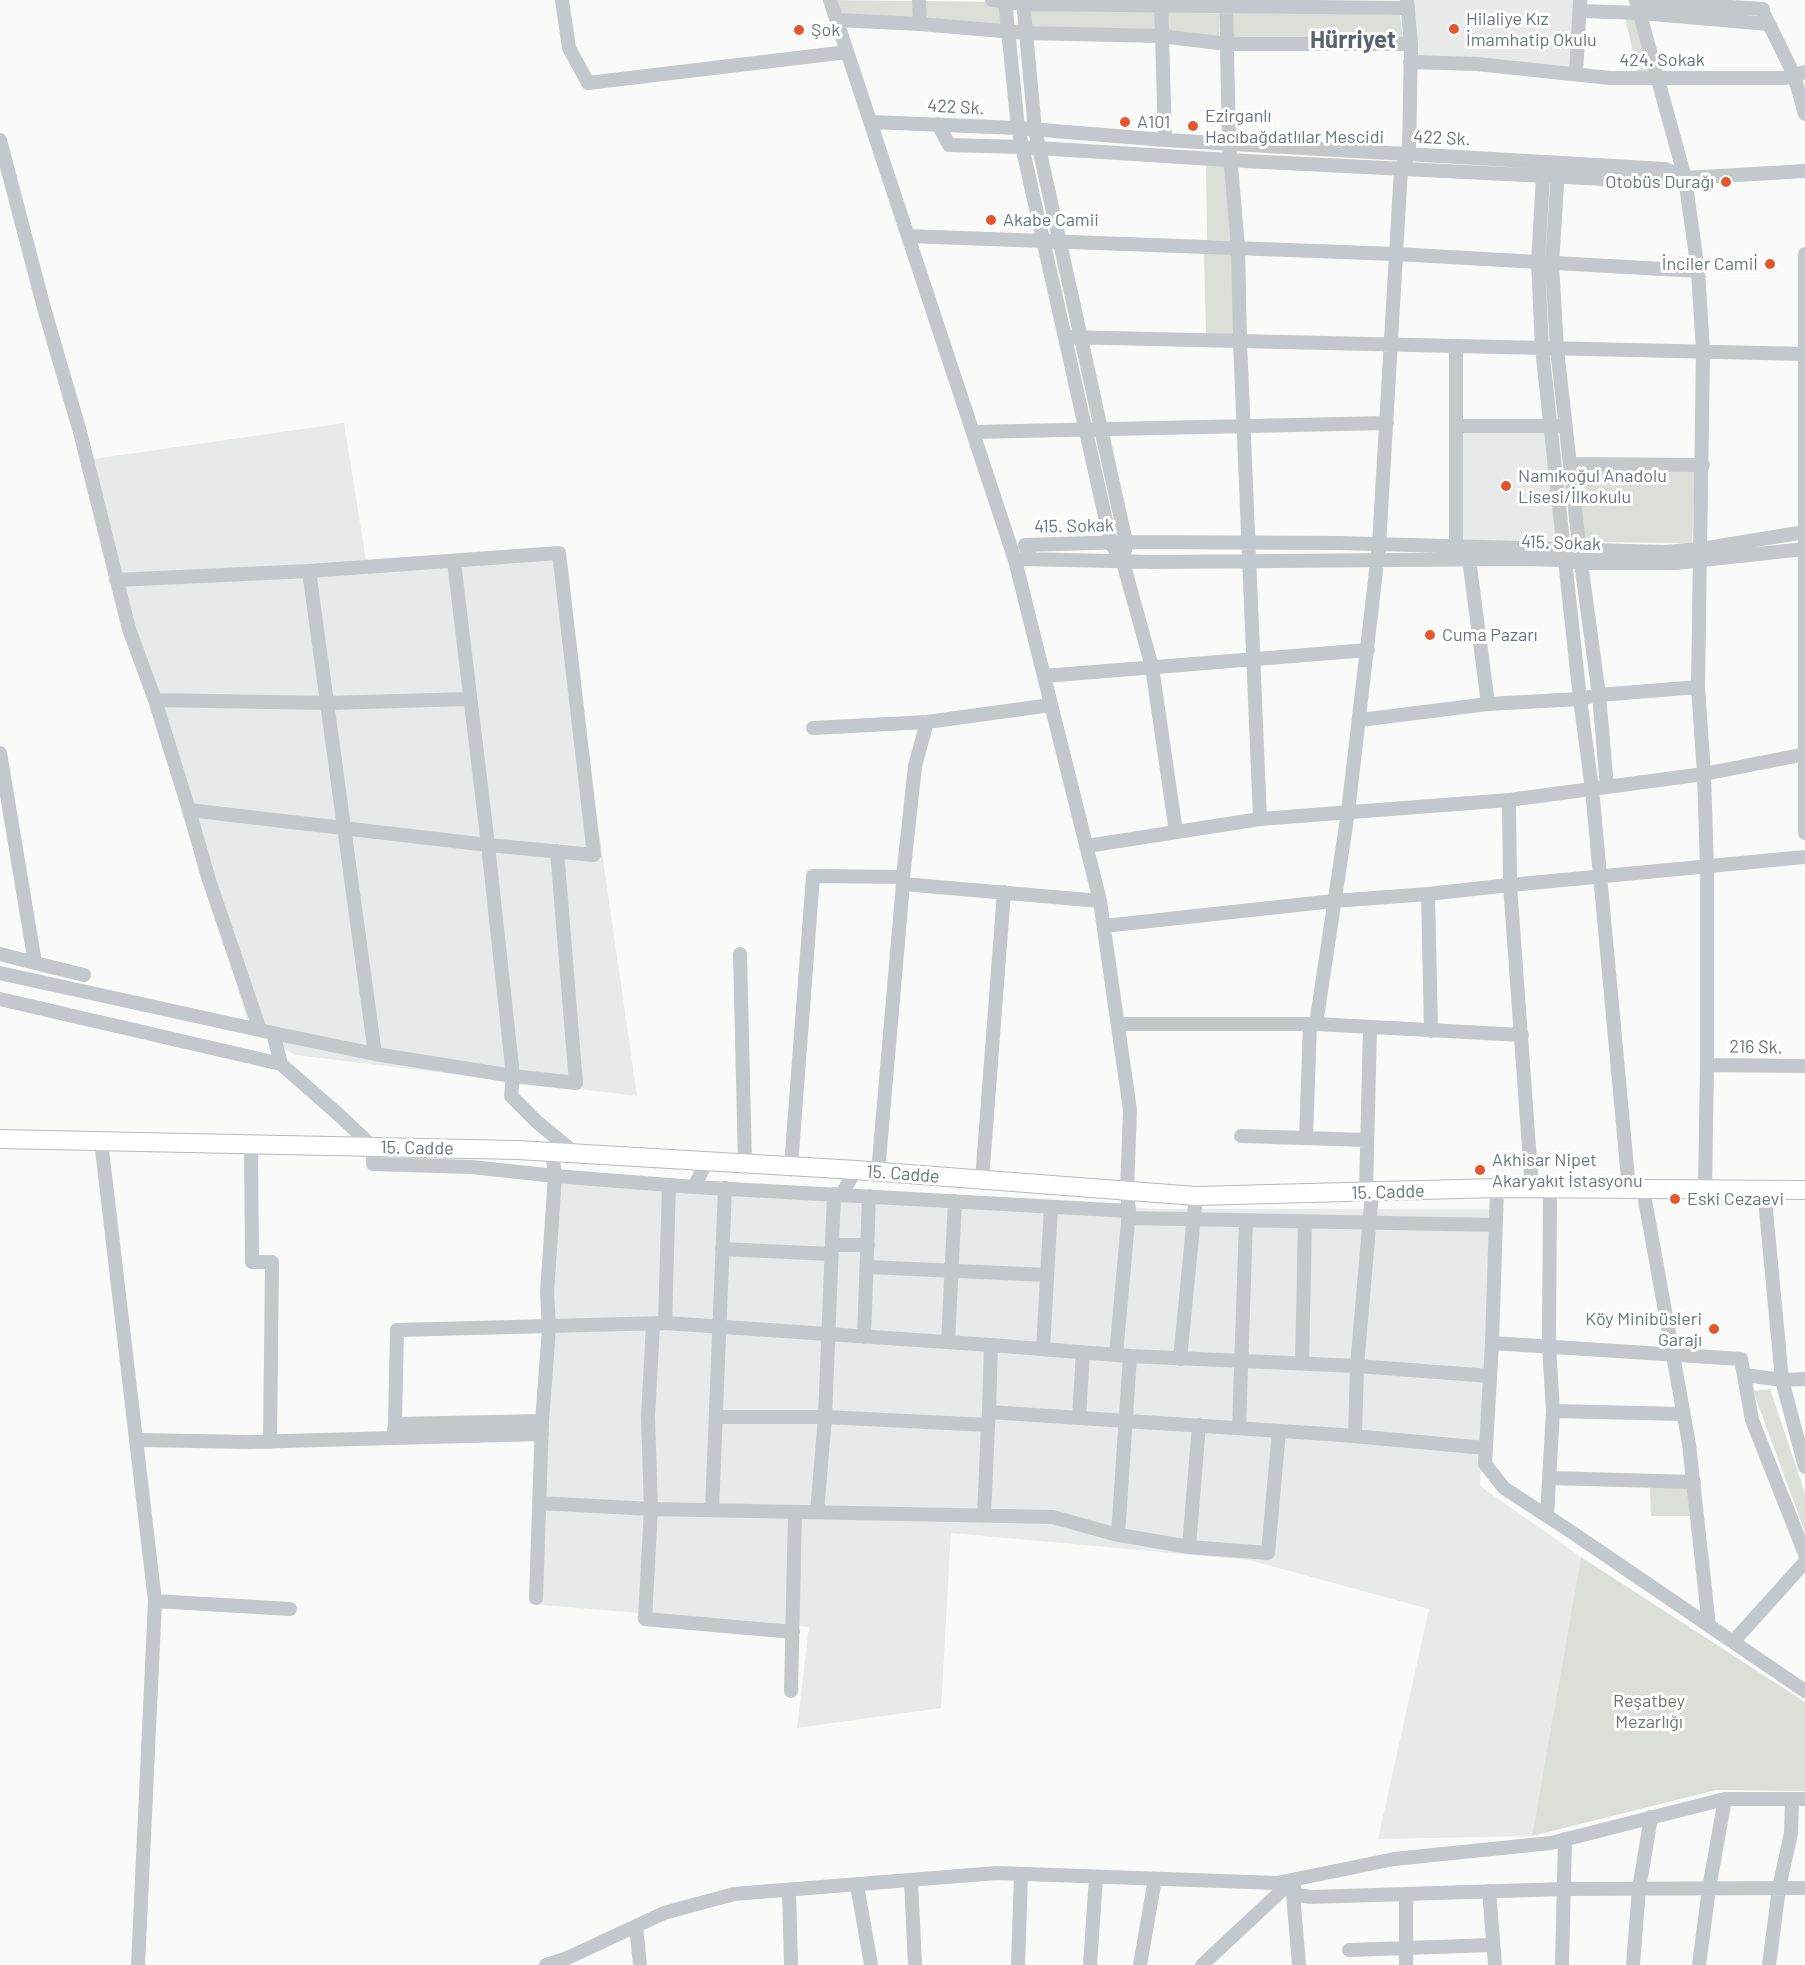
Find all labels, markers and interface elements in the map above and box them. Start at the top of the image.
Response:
place label: Hilaliye Kız İmamhatip Okulu [1466,8,1597,50]
place label: Şok [811,19,840,41]
marker: Hilaliye Kız İmamhatip Okulu [1447,22,1461,36]
marker: Şok [792,23,806,37]
district label: Hürriyet [1310,26,1396,54]
street label: 424. Sokak [1619,49,1705,71]
street label: 422 Sk. [927,95,985,119]
place label: Ezirganlı Hacıbağdatlılar Mescidi [1205,105,1384,148]
place label: A101 [1137,111,1170,133]
marker: A101 [1118,115,1132,129]
marker: Ezirganlı Hacıbağdatlılar Mescidi [1186,119,1200,133]
street label: 422 Sk. [1413,126,1471,150]
place label: Otobüs Durağı [1605,171,1714,193]
marker: Otobüs Durağı [1719,175,1733,189]
place label: Akabe Camii [1003,209,1099,231]
marker: Akabe Camii [984,213,998,227]
place label: İnciler Camiİ [1662,253,1758,275]
marker: İnciler Camiİ [1763,257,1777,271]
place label: Namıkoğul Anadolu Lisesi/İlkokulu [1518,465,1667,508]
marker: Namıkoğul Anadolu Lisesi/İlkokulu [1499,479,1513,493]
street label: 415. Sokak [1034,515,1114,537]
street label: 415. Sokak [1521,531,1601,555]
place label: Cuma Pazarı [1442,624,1538,646]
marker: Cuma Pazarı [1423,628,1437,642]
street label: 216 Sk. [1729,1036,1783,1058]
street label: 15. Cadde [380,1137,454,1159]
place label: Akhisar Nipet Akaryakıt İstasyonu [1492,1149,1643,1192]
street label: 15. Cadde [866,1161,940,1187]
marker: Akhisar Nipet Akaryakıt İstasyonu [1473,1163,1487,1177]
street label: 15. Cadde [1351,1180,1425,1204]
place label: Eski Cezaevi [1687,1188,1784,1210]
marker: Eski Cezaevi [1668,1192,1682,1206]
place label: Köy Minibüsleri Garajı [1585,1308,1702,1350]
marker: Köy Minibüsleri Garajı [1707,1322,1721,1336]
park label: Reşatbey Mezarlığı [1613,1690,1685,1732]

